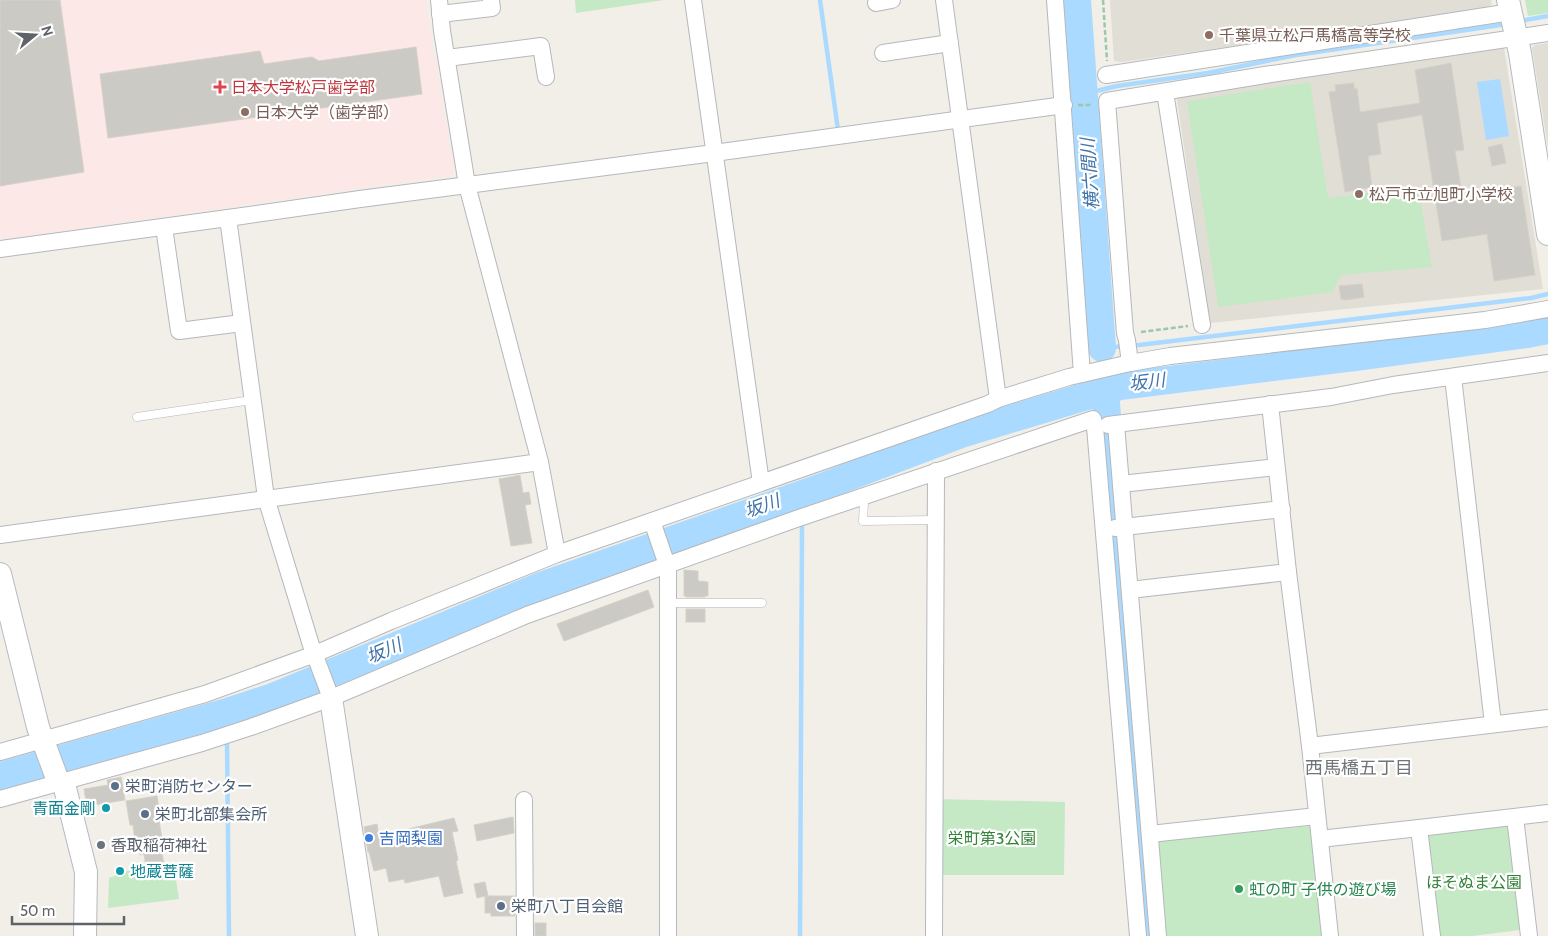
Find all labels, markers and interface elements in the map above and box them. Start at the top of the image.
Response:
north arrow [10,10,60,60]
text: N [37,23,57,38]
place label: 千葉県立松戸馬橋高等学校 [1219,26,1411,45]
marker: 千葉県立松戸馬橋高等学校 [1203,29,1215,41]
place label: 日本大学松戸歯学部 [231,78,375,97]
marker: 日本大学松戸歯学部 [213,80,227,94]
place label: 日本大学（歯学部） [255,103,399,122]
marker: 日本大学（歯学部） [239,106,251,118]
water label: 横六間川 [1076,135,1103,211]
place label: 松戸市立旭町小学校 [1369,185,1513,204]
marker: 松戸市立旭町小学校 [1353,188,1365,200]
water label: 坂川 [1128,369,1168,395]
water label: 坂川 [741,489,785,522]
water label: 坂川 [363,633,407,668]
district label: 西馬橋五丁目 [1305,757,1413,779]
place label: 栄町消防センター [125,777,253,796]
marker: 栄町消防センター [109,780,121,792]
place label: 青面金剛 [32,799,96,818]
marker: 青面金剛 [100,802,112,814]
place label: 栄町北部集会所 [155,805,267,824]
marker: 栄町北部集会所 [139,808,151,820]
place label: 吉岡梨園 [379,829,443,848]
park label: 栄町第3公園 [948,829,1036,848]
marker: 吉岡梨園 [363,832,375,844]
place label: 香取稲荷神社 [111,836,207,855]
marker: 香取稲荷神社 [95,839,107,851]
place label: 地蔵菩薩 [130,862,194,881]
marker: 地蔵菩薩 [114,865,126,877]
park label: ほそぬま公園 [1426,873,1522,892]
place label: 虹の町 子供の遊び場 [1249,880,1397,899]
marker: 虹の町 子供の遊び場 [1233,883,1245,895]
scale bar [12,894,125,926]
place label: 栄町八丁目会館 [511,897,623,916]
marker: 栄町八丁目会館 [495,900,507,912]
text: 50 m [20,902,55,920]

